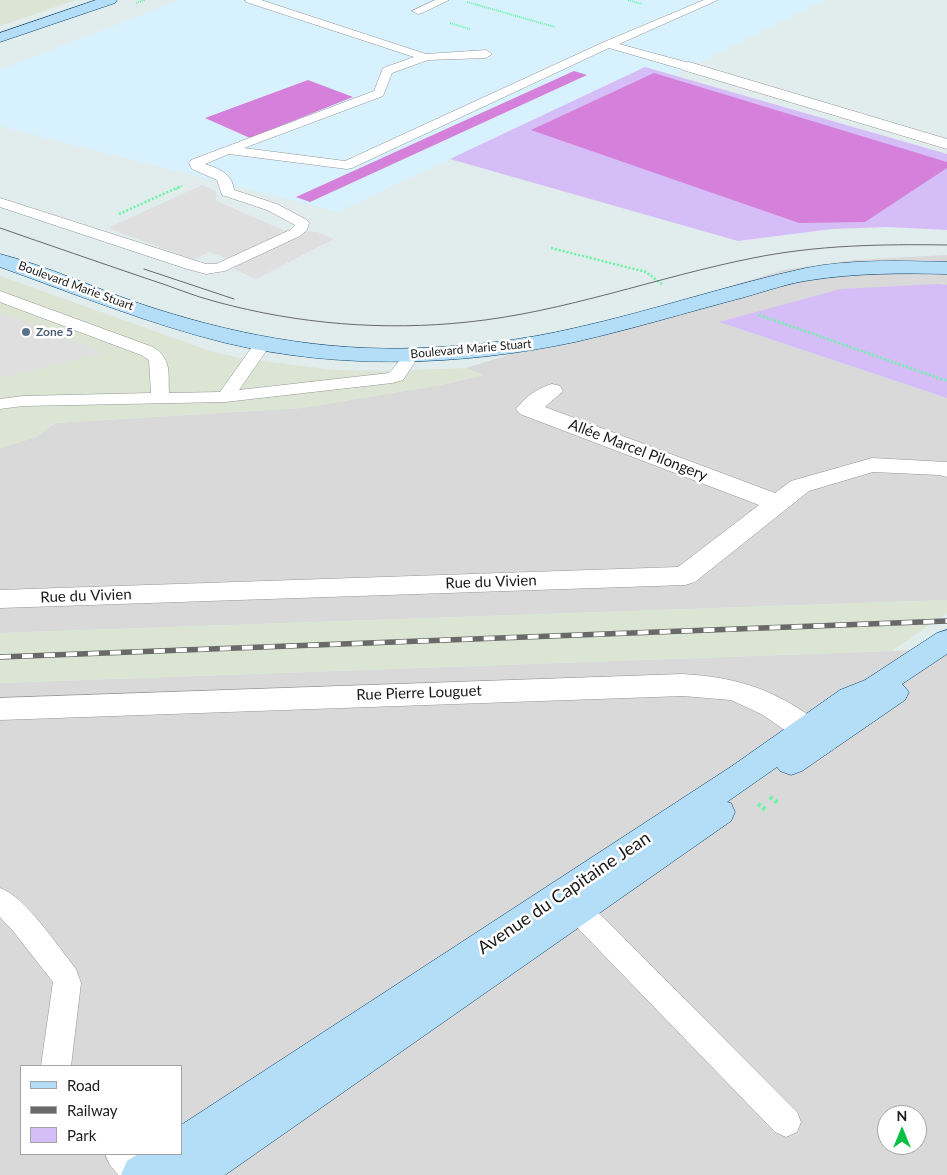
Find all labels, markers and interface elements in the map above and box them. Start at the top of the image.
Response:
street label: Boulevard Marie Stuart [16,258,136,314]
place label: Zone 5 [36,325,73,339]
marker: Zone 5 [20,326,32,338]
street label: Boulevard Marie Stuart [410,337,532,361]
street label: Allée Marcel Pilongery [566,415,710,485]
street label: Rue du Vivien [445,571,537,593]
street label: Rue du Vivien [40,585,132,607]
street label: Rue Pierre Louguet [356,682,482,704]
street label: Avenue du Capitaine Jean [473,827,655,959]
legend [20,1065,182,1155]
text: Road [67,1076,100,1094]
text: Railway [67,1101,118,1119]
north arrow [877,1105,927,1155]
text: N [897,1107,907,1124]
text: Park [67,1126,96,1144]

